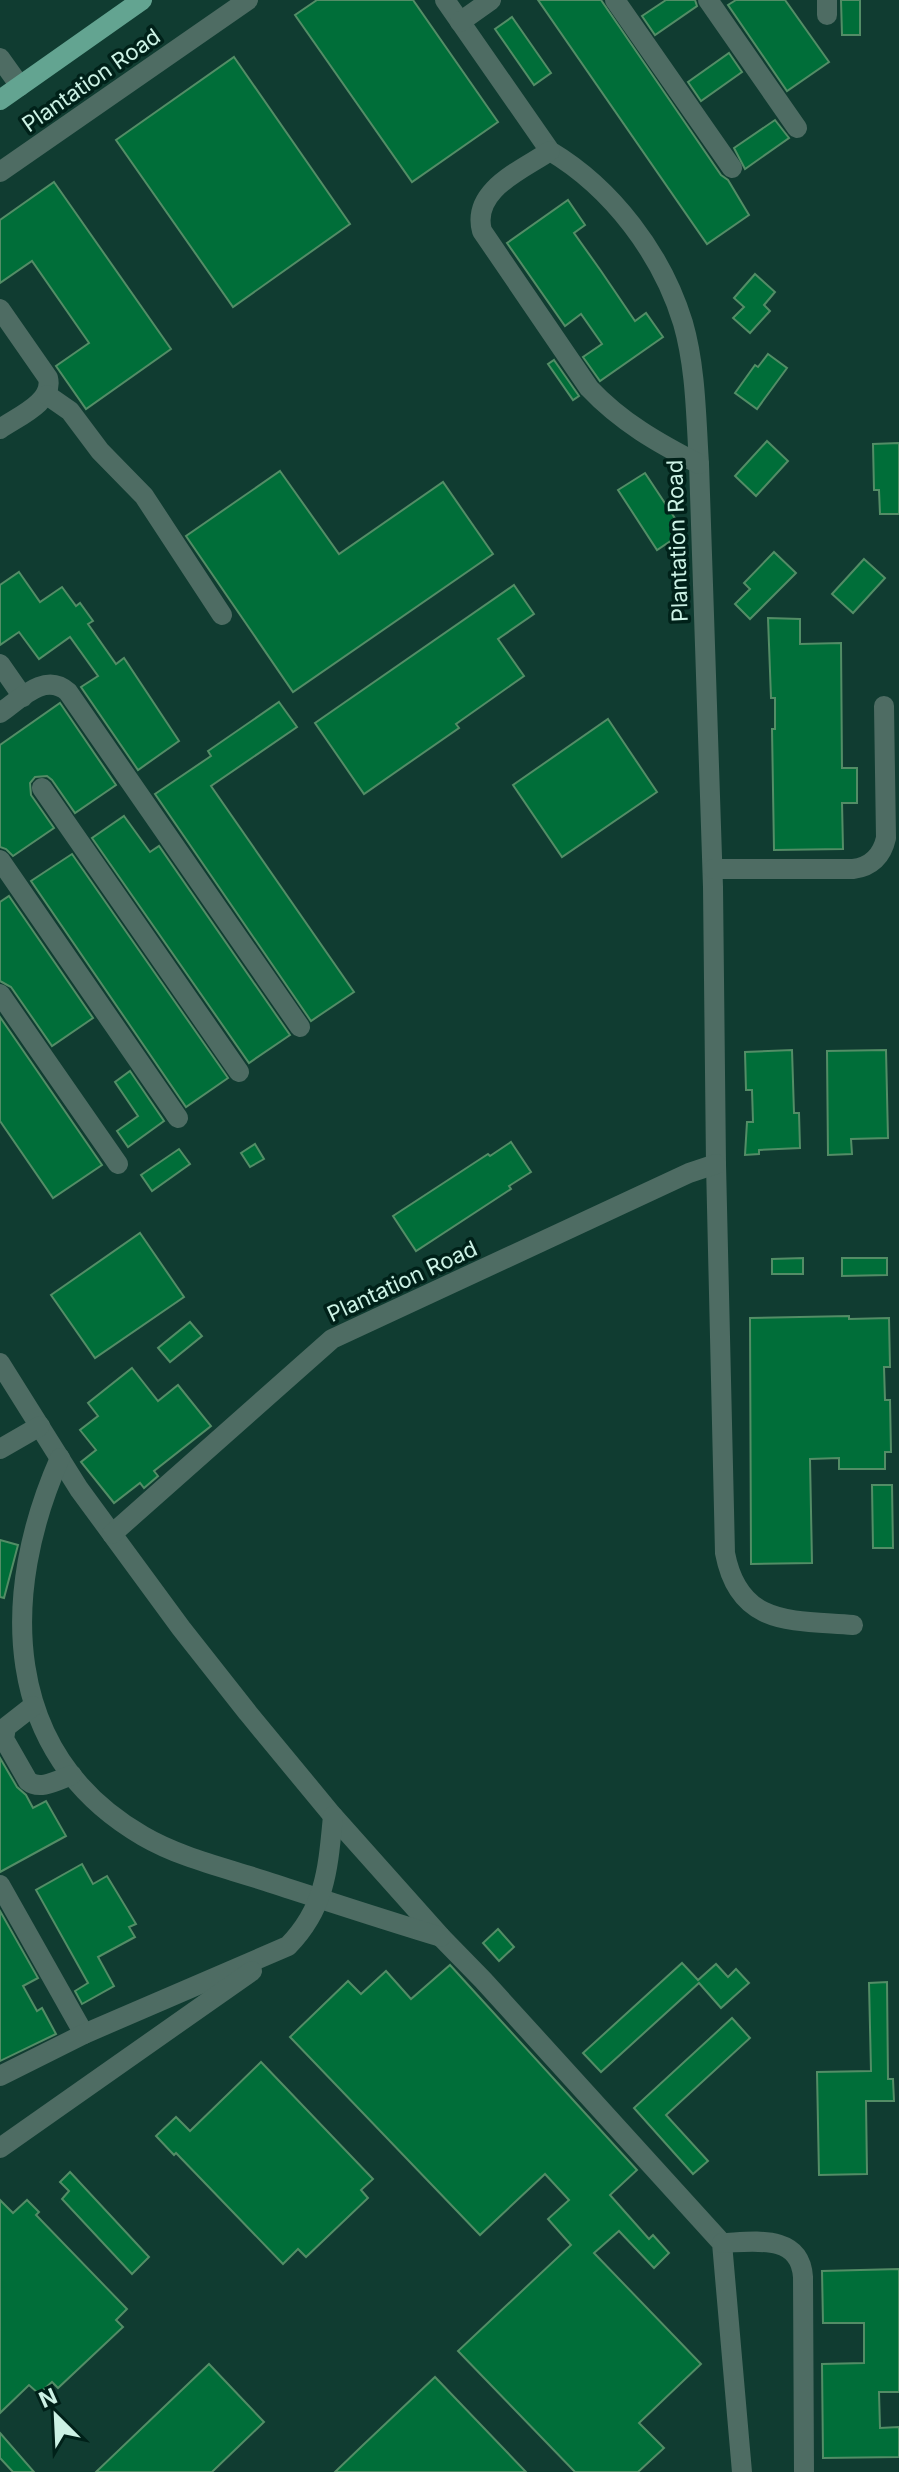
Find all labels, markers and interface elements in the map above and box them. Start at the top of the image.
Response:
street label: Plantation Road [17,23,165,137]
street label: Plantation Road [661,459,693,623]
street label: Plantation Road [323,1235,481,1327]
north arrow [16,2376,96,2456]
text: N [35,2382,61,2413]

